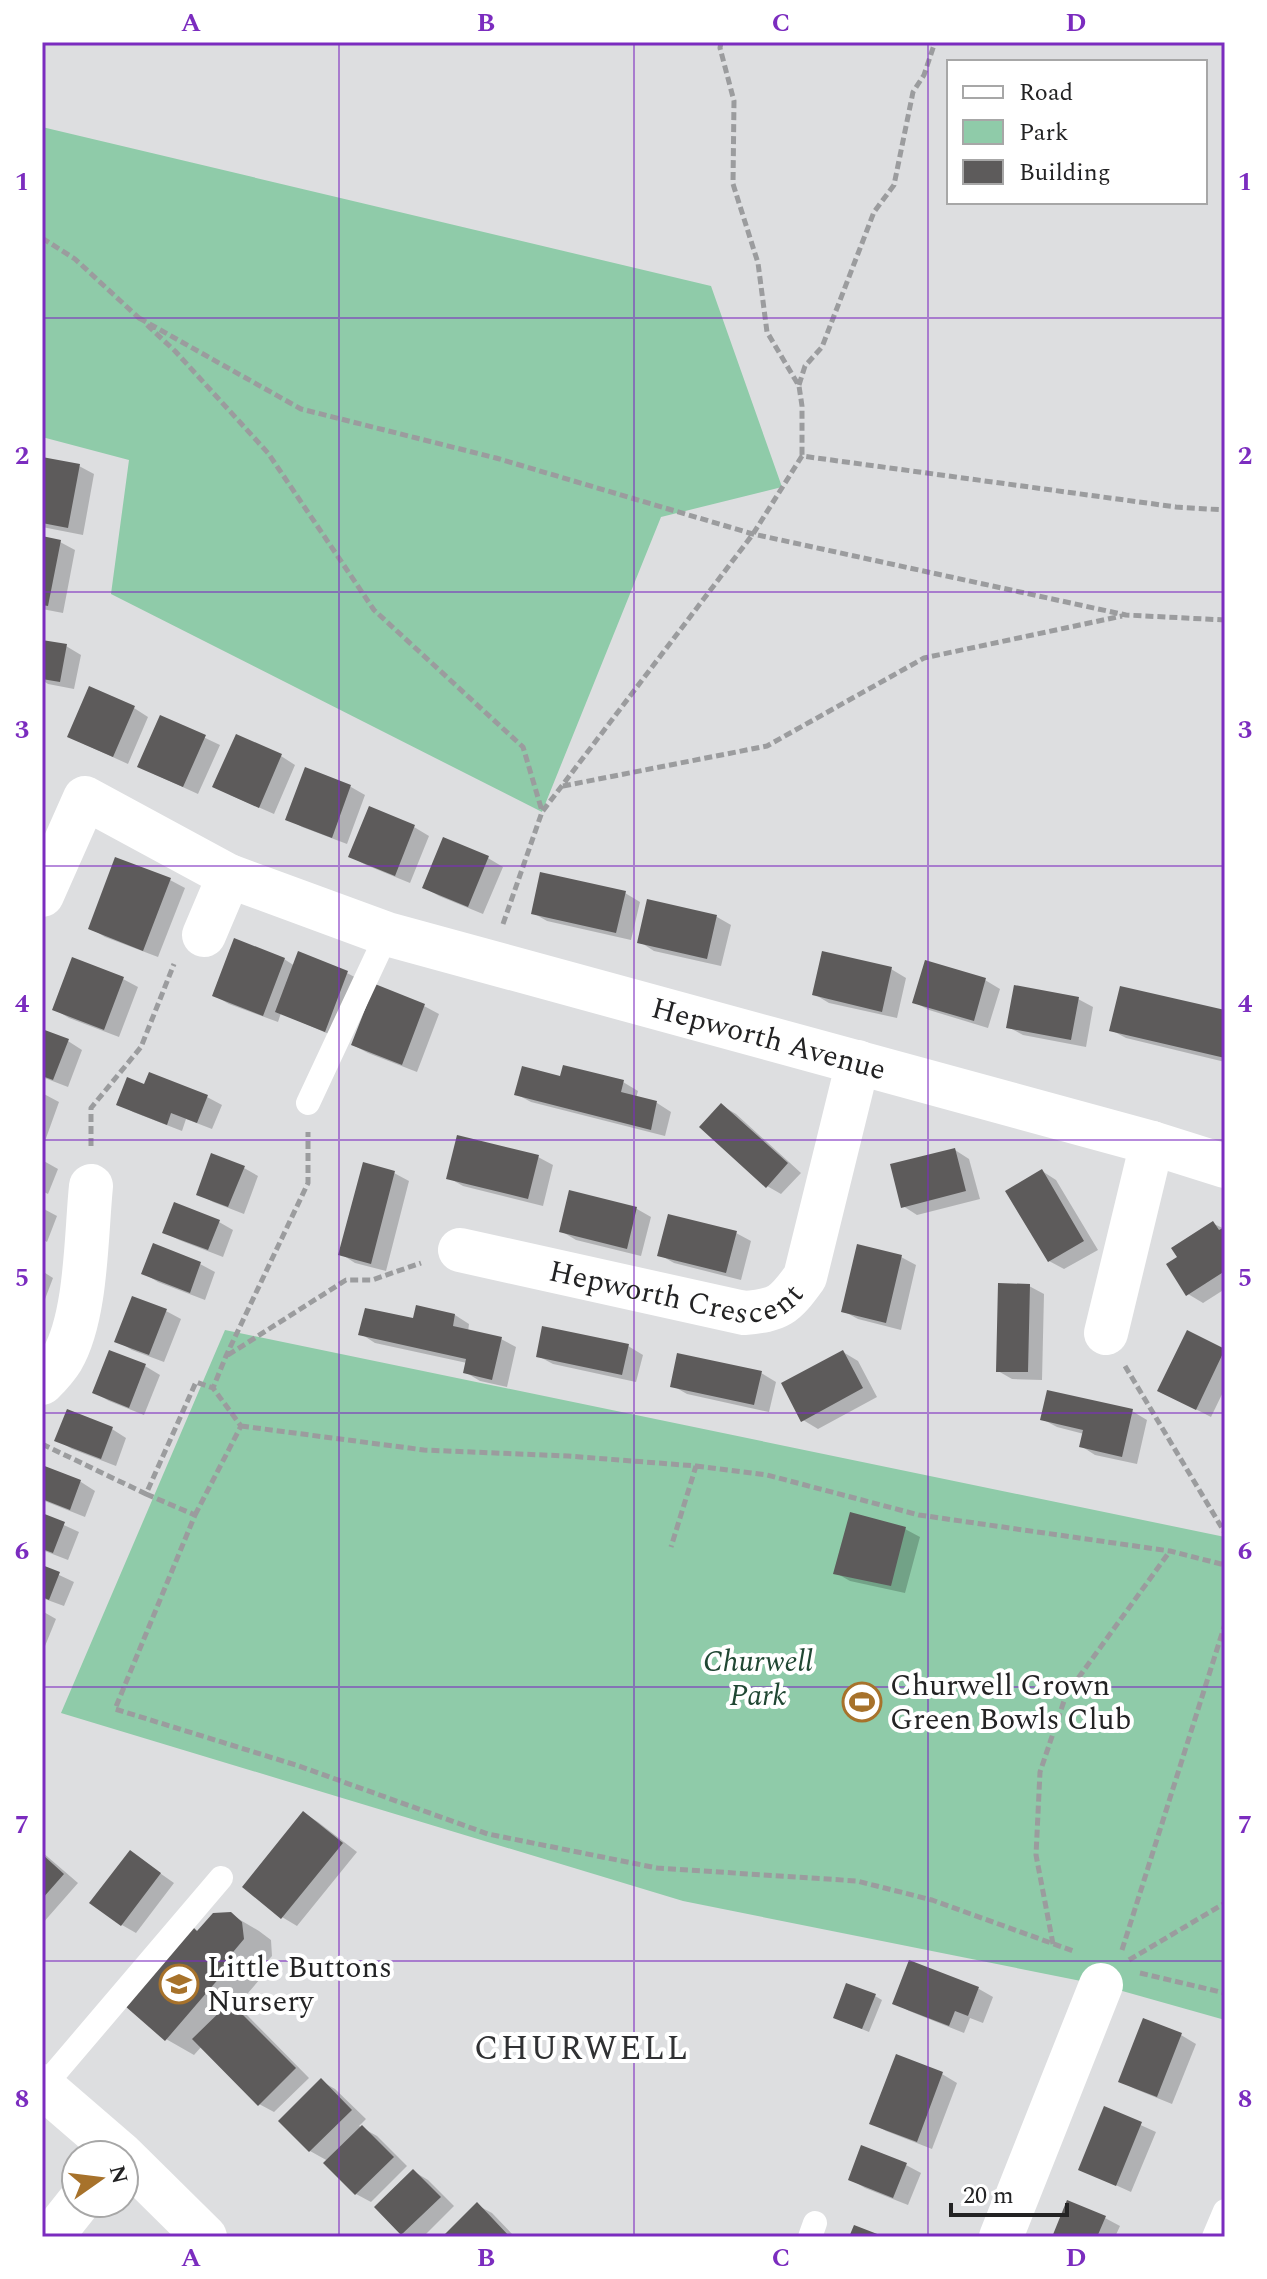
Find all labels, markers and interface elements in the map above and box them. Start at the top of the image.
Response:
text: A [181,3,201,43]
text: B [477,3,495,43]
text: C [772,3,790,43]
text: D [1066,3,1086,43]
legend [947,60,1207,204]
text: Road [1019,75,1073,111]
text: Park [1019,115,1069,151]
text: Building [1019,155,1111,191]
text: 1 [15,162,29,202]
text: 1 [1238,162,1252,202]
text: 2 [15,436,29,476]
text: 2 [1238,436,1252,476]
text: 3 [15,710,29,750]
text: 3 [1238,710,1252,750]
text: 4 [15,984,30,1024]
text: 4 [1238,984,1253,1024]
street label: Hepworth Avenue [646,985,891,1093]
street label: Hepworth Crescent [544,1248,815,1337]
text: 5 [15,1258,29,1298]
text: 5 [1238,1258,1252,1298]
text: 6 [15,1531,29,1571]
text: 6 [1238,1531,1252,1571]
park label: Churwell Park [703,1639,813,1719]
place label: Churwell Crown Green Bowls Club [890,1663,1131,1743]
sports icon: Churwell Crown Green Bowls Club [841,1681,883,1723]
text: 7 [15,1805,29,1845]
text: 7 [1238,1805,1252,1845]
place label: Little Buttons Nursery [207,1945,392,2025]
school or university icon: Little Buttons Nursery [158,1963,200,2005]
district label: CHURWELL [474,2023,690,2075]
text: 8 [15,2079,29,2119]
text: 8 [1238,2079,1252,2119]
north arrow [60,2139,140,2219]
text: N [100,2162,136,2187]
scale bar [951,2167,1067,2217]
text: 20 m [963,2178,1014,2214]
text: A [181,2238,201,2278]
text: B [477,2238,495,2278]
text: C [772,2238,790,2278]
text: D [1066,2238,1086,2278]

